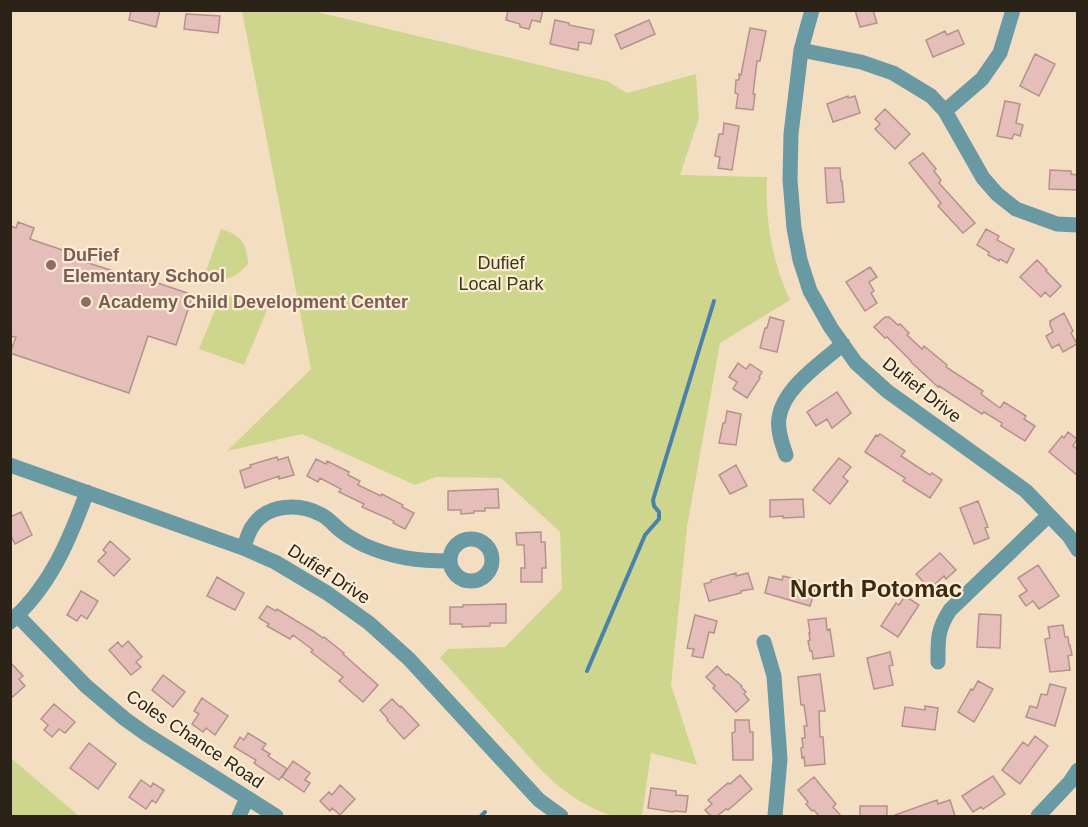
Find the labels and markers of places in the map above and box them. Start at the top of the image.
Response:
place label: DuFief Elementary School [63,245,225,286]
marker: DuFief Elementary School [44,258,58,272]
place label: Academy Child Development Center [98,292,408,312]
marker: Academy Child Development Center [79,295,93,309]

